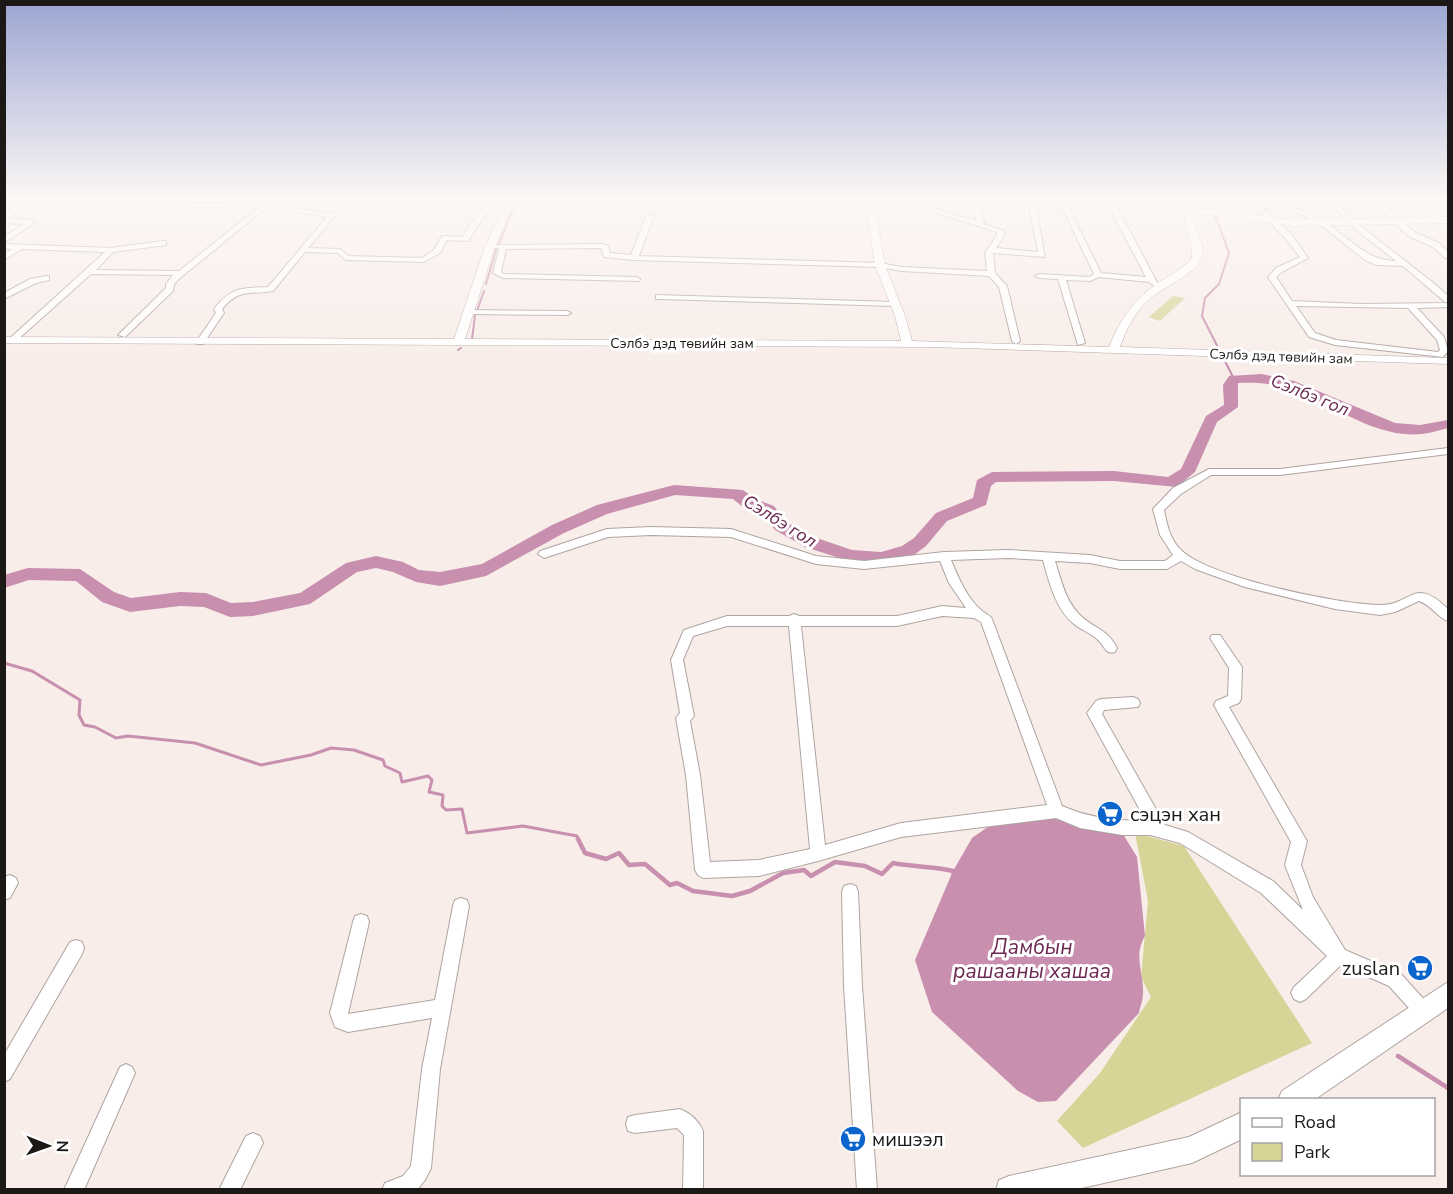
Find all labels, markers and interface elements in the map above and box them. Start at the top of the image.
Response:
street label: Сэлбэ дэд төвийн зам [610,334,754,353]
street label: Сэлбэ дэд төвийн зам [1209,345,1353,368]
water label: Сэлбэ гол [1267,368,1353,422]
water label: Сэлбэ гол [738,489,822,553]
supermarket icon: сэцэн хан [1095,799,1125,829]
place label: сэцэн хан [1130,801,1221,828]
water label: Дамбын рашааны хашаа [953,933,1111,985]
supermarket icon: zuslan [1405,953,1435,983]
place label: zuslan [1342,955,1400,982]
legend [1240,1098,1435,1176]
text: Road [1294,1110,1336,1134]
north arrow [18,1116,78,1176]
supermarket icon: мишээл [838,1124,868,1154]
place label: мишээл [872,1126,944,1153]
text: N [51,1140,73,1152]
text: Park [1294,1140,1331,1164]

